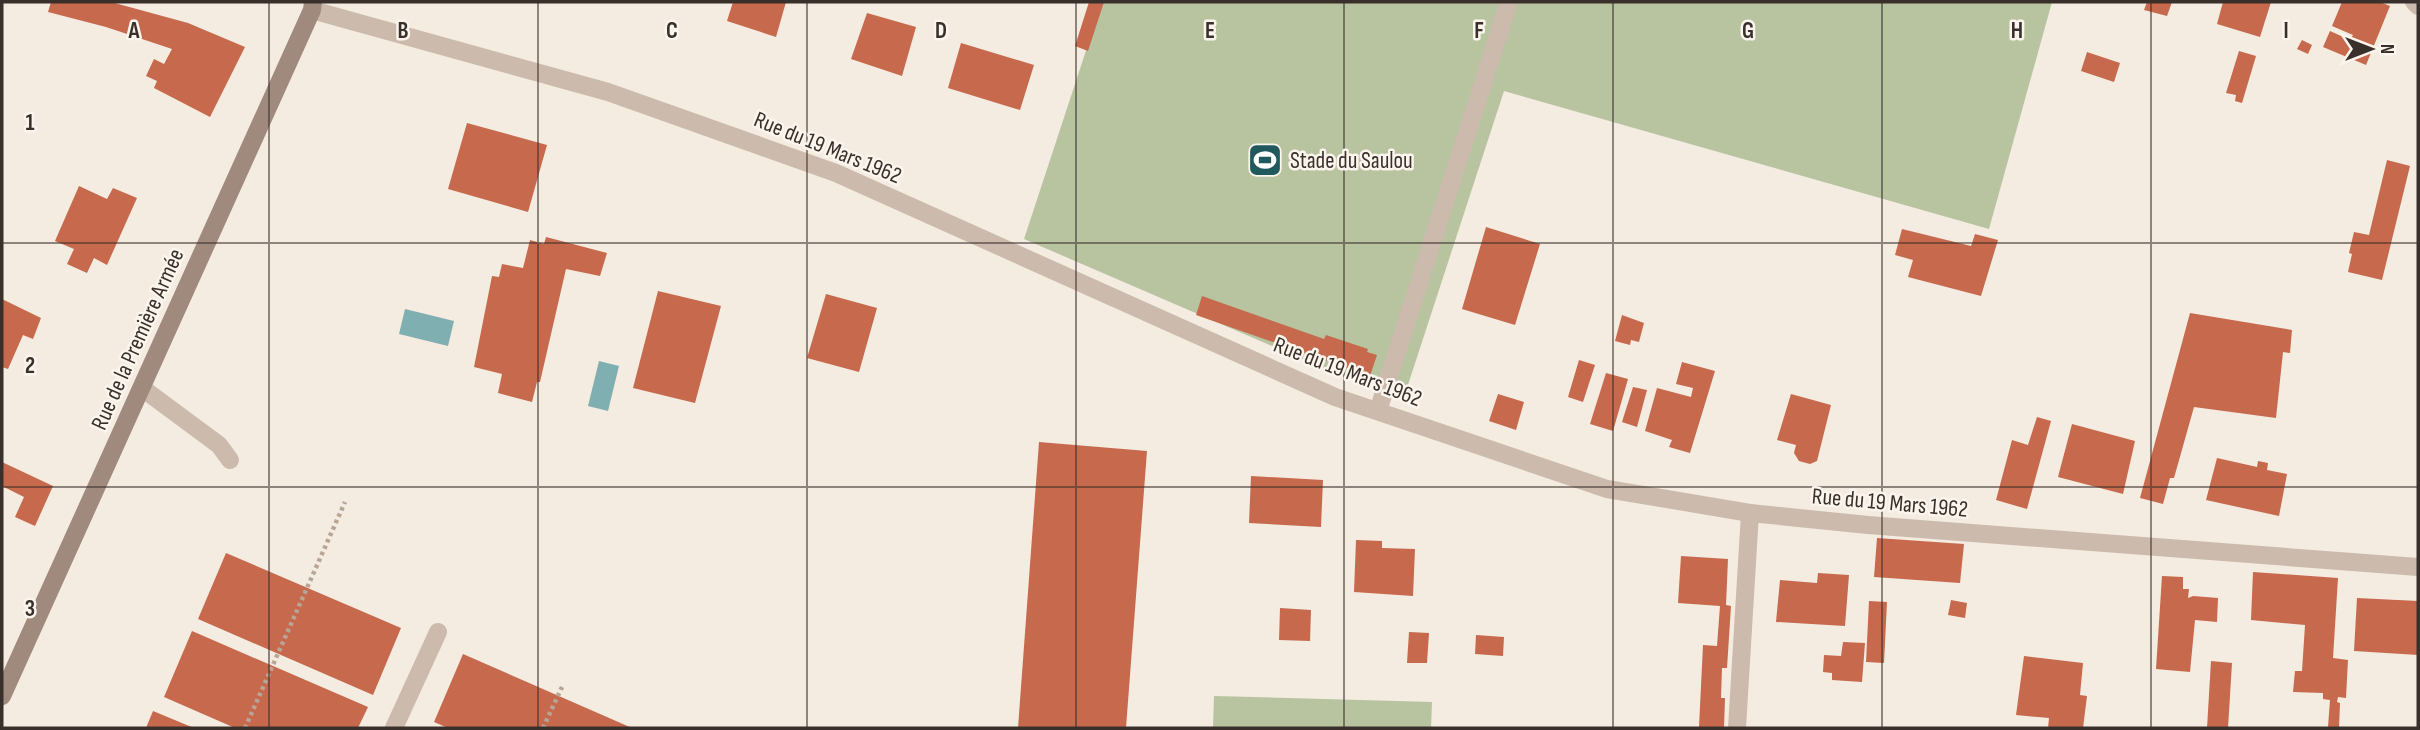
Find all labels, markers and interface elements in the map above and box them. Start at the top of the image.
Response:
north arrow [2336,14,2406,84]
text: A [128,17,141,45]
text: B [398,17,409,45]
text: C [666,17,678,45]
text: D [935,17,947,45]
text: E [1205,17,1215,45]
text: F [1474,17,1484,45]
text: G [1742,17,1754,45]
text: H [2011,17,2023,45]
text: I [2283,17,2289,45]
text: N [2375,44,2398,54]
street label: Rue du 19 Mars 1962 [750,106,905,190]
text: 1 [25,109,35,137]
sports icon: Stade du Saulou [1246,141,1284,179]
place label: Stade du Saulou [1290,147,1413,175]
street label: Rue de la Première Armée [85,245,190,434]
street label: Rue du 19 Mars 1962 [1270,331,1426,413]
text: 2 [25,352,35,380]
street label: Rue du 19 Mars 1962 [1811,482,1969,524]
text: 3 [25,595,35,623]

